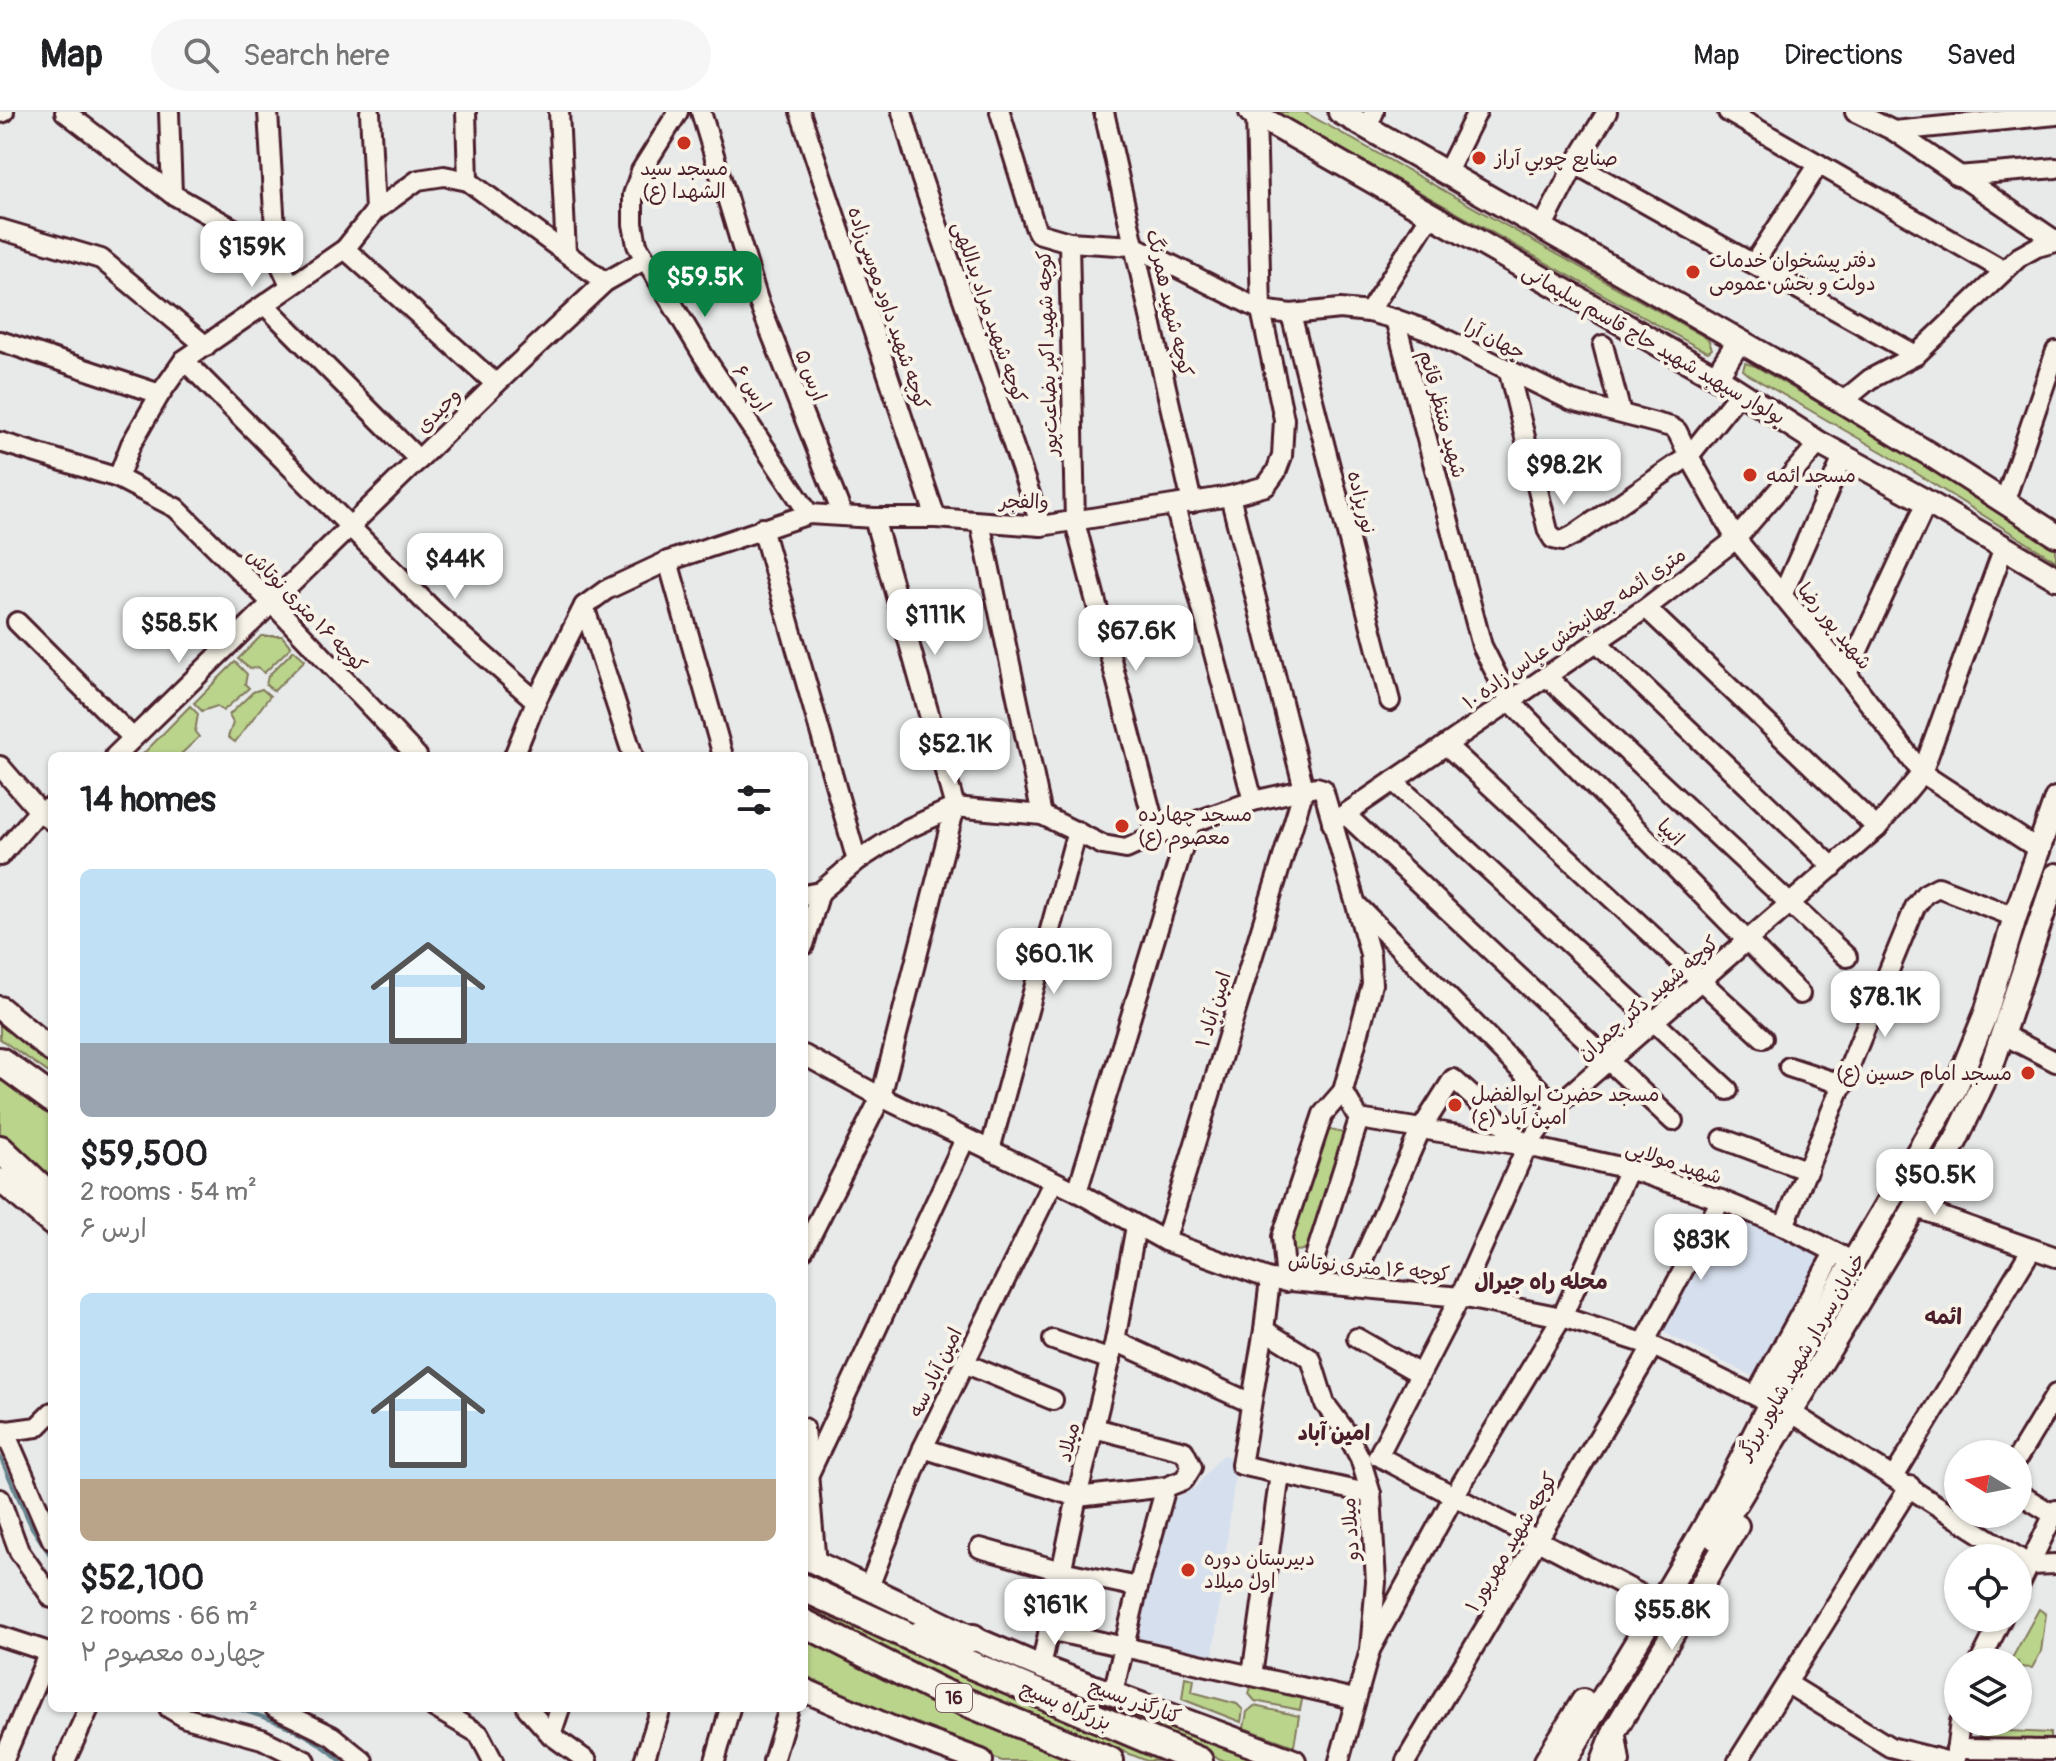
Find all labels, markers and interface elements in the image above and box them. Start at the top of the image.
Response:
search box [151,19,711,91]
text: Map [40,31,103,79]
icon: search [179,33,223,77]
text: Search here [243,37,390,74]
text: Map [1693,38,1740,73]
text: Directions [1784,38,1903,73]
text: Saved [1947,38,2016,73]
marker: مسجد سید الشهدا (ع) [675,134,693,152]
place label: صنايع چوبي آراز [1493,146,1618,176]
marker: صنايع چوبي آراز [1470,149,1488,167]
place label: مسجد سید الشهدا (ع) [640,156,728,205]
street label: کوچه شهید داود موسی‌زاده [842,203,935,413]
street label: کوچه شهید مراد یداللهی [947,218,1032,406]
pin: $159K [196,221,308,289]
street label: کوچه شهید همرنگ [1140,227,1199,379]
text: $159K [218,231,286,263]
place label: دفتر پیشخوان خدمات دولت و بخش عمومی [1709,248,1877,296]
street label: کوچه شهید اکبر بضاعت‌پور [1031,250,1064,458]
pin: $59.5K [640,251,770,319]
street label: بولوار سپهبد شهید حاج قاسم سلیمانی [1517,259,1789,432]
text: $59.5K [666,261,744,293]
marker: دفتر پیشخوان خدمات دولت و بخش عمومی [1684,263,1702,281]
street label: جهان آرا [1460,313,1530,365]
street label: ارس ۵ [789,346,832,405]
street label: شهید منتظر قائم [1412,348,1472,481]
street label: ارس ۶ [727,360,776,417]
street label: وحیدی [411,383,466,438]
pin: $98.2K [1499,439,1629,507]
text: $98.2K [1526,449,1602,481]
place label: مسجد ائمه [1766,463,1856,488]
marker: مسجد ائمه [1741,466,1759,484]
street label: نوریزاده [1342,468,1381,536]
street label: والفجر [997,489,1049,514]
pin: $44K [408,533,502,601]
street label: ۱۰ متری ائمه جهانبخش عباس زاده [1458,542,1691,715]
street label: کوچه ۱۶ متری نوتاش [241,543,372,677]
text: $44K [425,543,485,575]
street label: شهید پور رضا [1792,578,1877,675]
pin: $111K [879,589,991,657]
pin: $58.5K [114,597,244,665]
text: $111K [905,599,965,631]
pin: $67.6K [1071,605,1201,673]
text: $58.5K [141,607,217,639]
text: $67.6K [1096,615,1176,647]
pin: $52.1K [890,718,1020,786]
text: $52.1K [918,728,992,760]
icon: filters [732,778,776,822]
text: 14 homes [80,779,216,822]
place label: مسجد چهارده معصوم (ع) [1138,802,1252,853]
street label: انبیا [1652,814,1689,851]
marker: مسجد چهارده معصوم (ع) [1113,817,1131,835]
icon: home [356,921,500,1065]
pin: $60.1K [989,928,1119,996]
street label: کوچه شهید دکتر چمران [1573,930,1724,1066]
text: $60.1K [1015,938,1093,970]
street label: ۱ امین آباد [1190,968,1237,1050]
pin: $78.1K [1820,971,1950,1039]
text: $78.1K [1849,981,1921,1013]
place label: مسجد امام حسین (ع) [1836,1061,2012,1088]
marker: مسجد امام حسین (ع) [2019,1064,2037,1082]
place label: مسجد حضرت ابوالفضل (ع) امین آباد [1471,1082,1659,1131]
marker: مسجد حضرت ابوالفضل (ع) امین آباد [1446,1096,1464,1114]
text: $59,500 [80,1133,208,1176]
street label: شهید مولایی [1623,1135,1725,1190]
pin: $50.5K [1870,1149,2000,1217]
text: $50.5K [1894,1159,1976,1191]
text: 2 rooms · 54 m² [80,1176,257,1208]
text: ارس ۶ [80,1213,147,1245]
pin: $83K [1654,1214,1748,1282]
text: $83K [1672,1224,1730,1256]
street label: کوچه ۱۶ متری نوتاش [1287,1248,1451,1287]
street label: خیابان سردار شهید شاپور برزگر [1731,1248,1871,1466]
district label: محله راه جیرال [1474,1268,1608,1296]
district label: ائمه [1924,1303,1962,1331]
street label: امین آباد سه [903,1323,968,1421]
icon: home [356,1345,500,1489]
district label: امین آباد [1298,1419,1370,1447]
street label: میلاد [1052,1420,1085,1464]
north arrow [1944,1440,2032,1528]
map controls [1944,1440,2032,1736]
street label: کوچه شهید مهرپور ۱ [1460,1468,1563,1617]
street label: میلاد دو [1336,1497,1365,1563]
button: locate [1944,1544,2032,1632]
place label: دبیرستان دوره اول میلاد [1204,1546,1315,1594]
text: $52,100 [80,1557,204,1600]
marker: دبیرستان دوره اول میلاد [1179,1561,1197,1579]
pin: $161K [999,1579,1111,1647]
pin: $55.8K [1607,1584,1737,1652]
text: $161K [1022,1589,1088,1621]
text: $55.8K [1634,1594,1710,1626]
text: 2 rooms · 66 m² [80,1600,258,1632]
text: چهارده معصوم ۲ [80,1637,266,1669]
button: layers [1944,1648,2032,1736]
street label: کنارگذر بسیج [1085,1673,1184,1731]
street label: بزرگراه بسیج [1016,1675,1115,1737]
road number: 16 [936,1684,972,1712]

